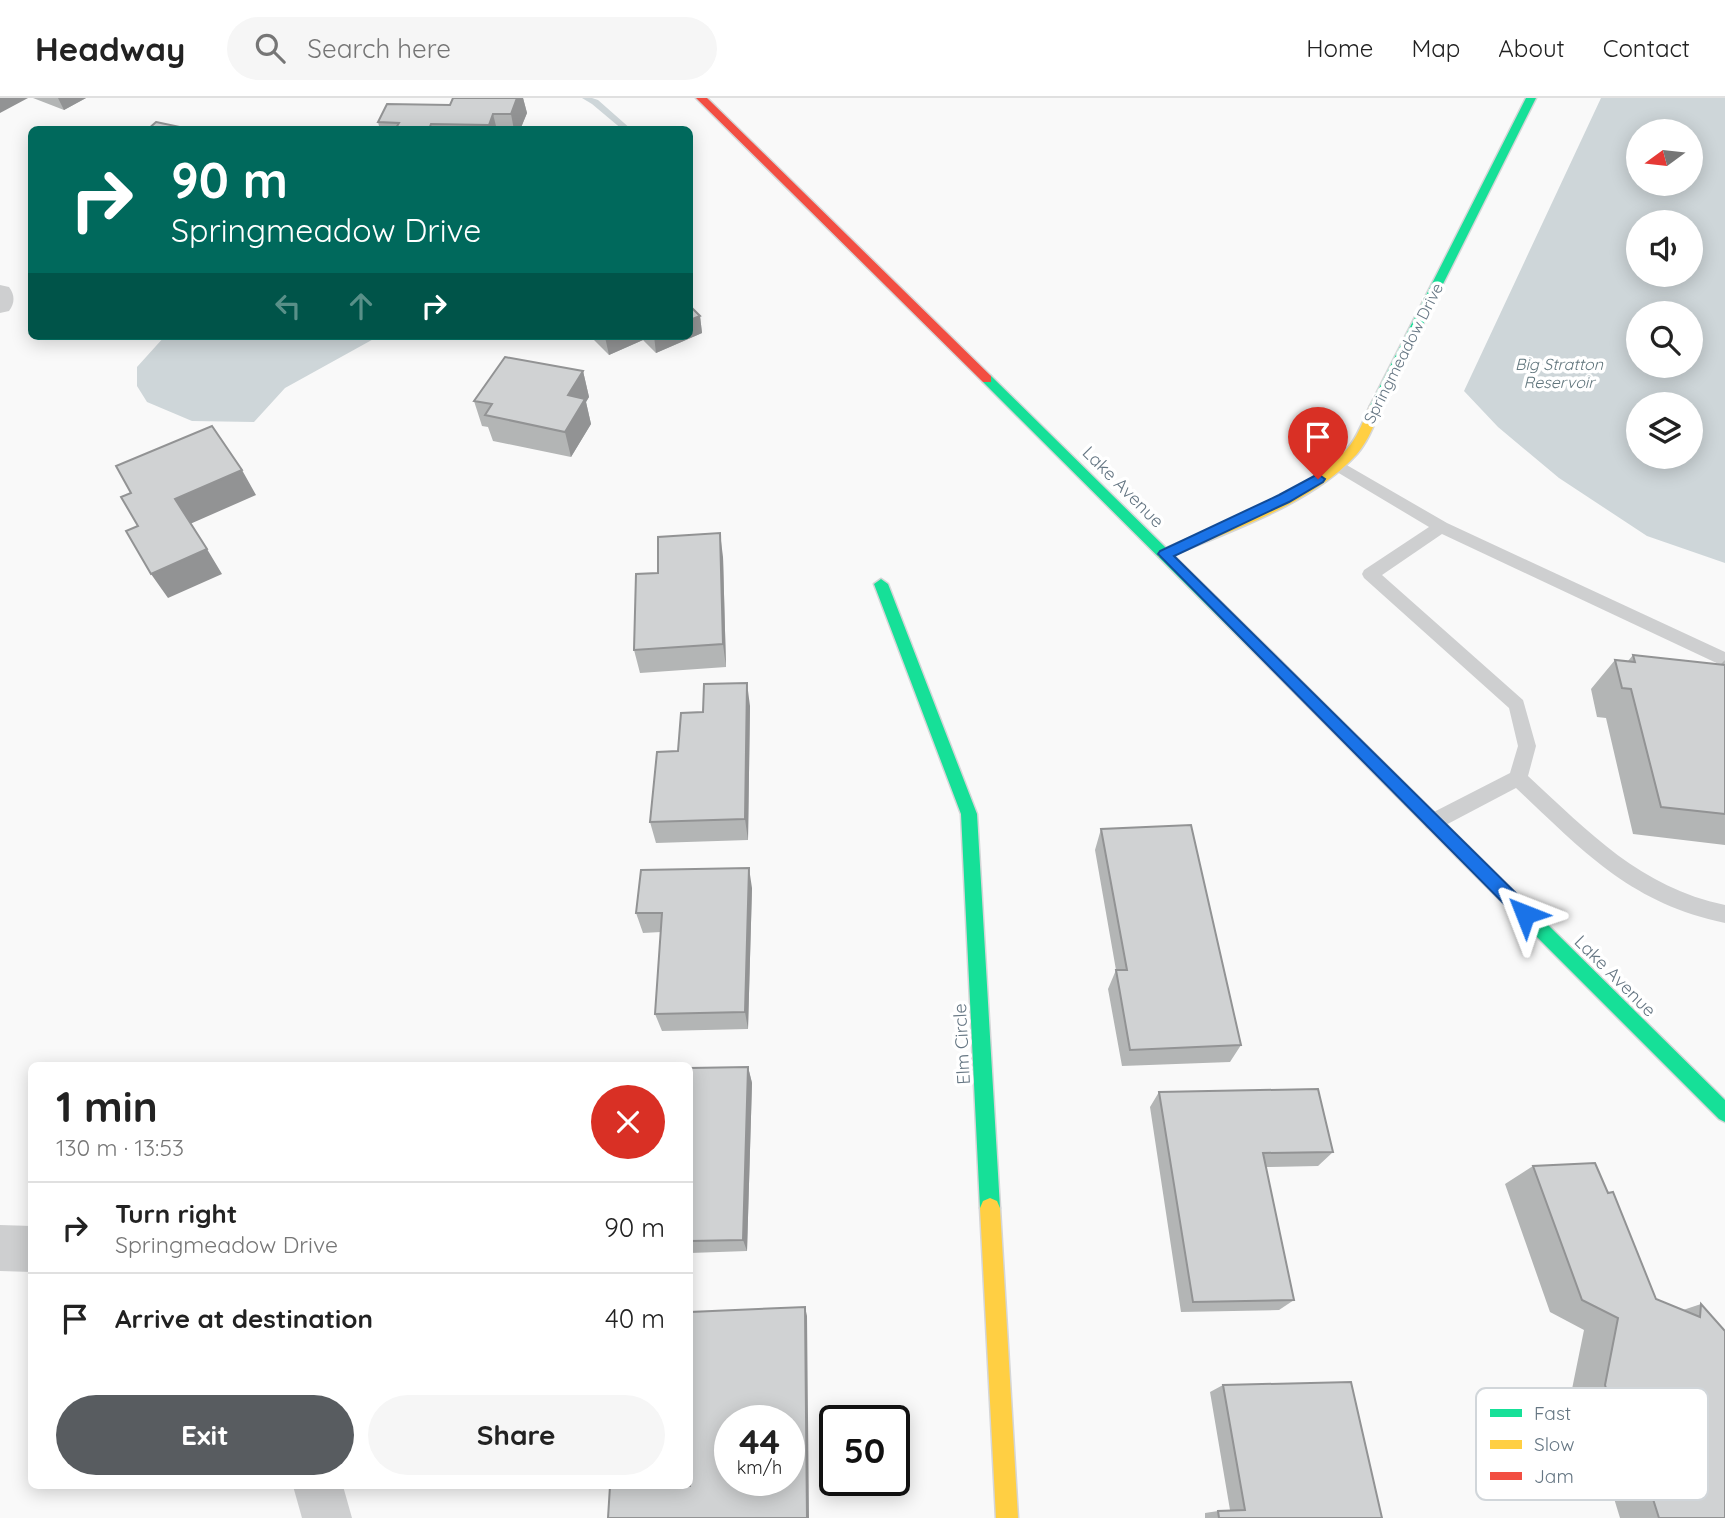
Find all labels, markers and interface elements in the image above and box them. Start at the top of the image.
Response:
search box [227,17,717,80]
text: Headway [35,28,185,69]
icon: search [251,29,289,67]
text: Search here [307,32,451,65]
text: Home [1306,33,1373,63]
text: Map [1411,33,1460,63]
text: About [1498,33,1565,63]
text: Contact [1603,33,1690,63]
north arrow [1626,119,1703,196]
map controls [1626,119,1703,469]
text: 90 m [171,149,288,210]
icon: right [56,154,147,245]
text: Springmeadow Drive [171,210,481,250]
button: sound [1626,210,1703,287]
street label: Springmeadow Drive [1359,279,1447,427]
icon: left [269,287,307,325]
icon: ahead [342,287,380,325]
icon: right [415,287,453,325]
button: search [1626,301,1703,378]
water label: Big Stratton Reservoir [1515,354,1604,392]
button: layers [1626,392,1703,469]
pin [1288,407,1348,479]
icon: arrive [1299,418,1337,456]
street label: Lake Avenue [1078,441,1169,532]
position arrow [1488,877,1562,951]
street label: Lake Avenue [1570,930,1661,1021]
street label: Elm Circle [948,1003,975,1085]
text: 1 min [56,1080,158,1133]
button: close [591,1085,665,1159]
text: 130 m · 13:53 [56,1133,184,1162]
text: Turn right [115,1197,237,1230]
icon: right [56,1209,94,1247]
text: 90 m [604,1211,665,1244]
text: Springmeadow Drive [115,1230,338,1259]
icon: arrive [56,1300,94,1338]
text: Arrive at destination [115,1302,373,1335]
text: 40 m [605,1302,665,1335]
legend [1476,1388,1708,1500]
button: Exit [56,1395,354,1475]
button: Share [368,1395,665,1475]
text: Fast [1534,1401,1571,1425]
speed limit sign: 50 [819,1405,910,1496]
text: 44 [739,1419,780,1463]
text: Slow [1534,1432,1575,1456]
text: km/h [737,1456,782,1479]
text: Jam [1534,1464,1574,1488]

